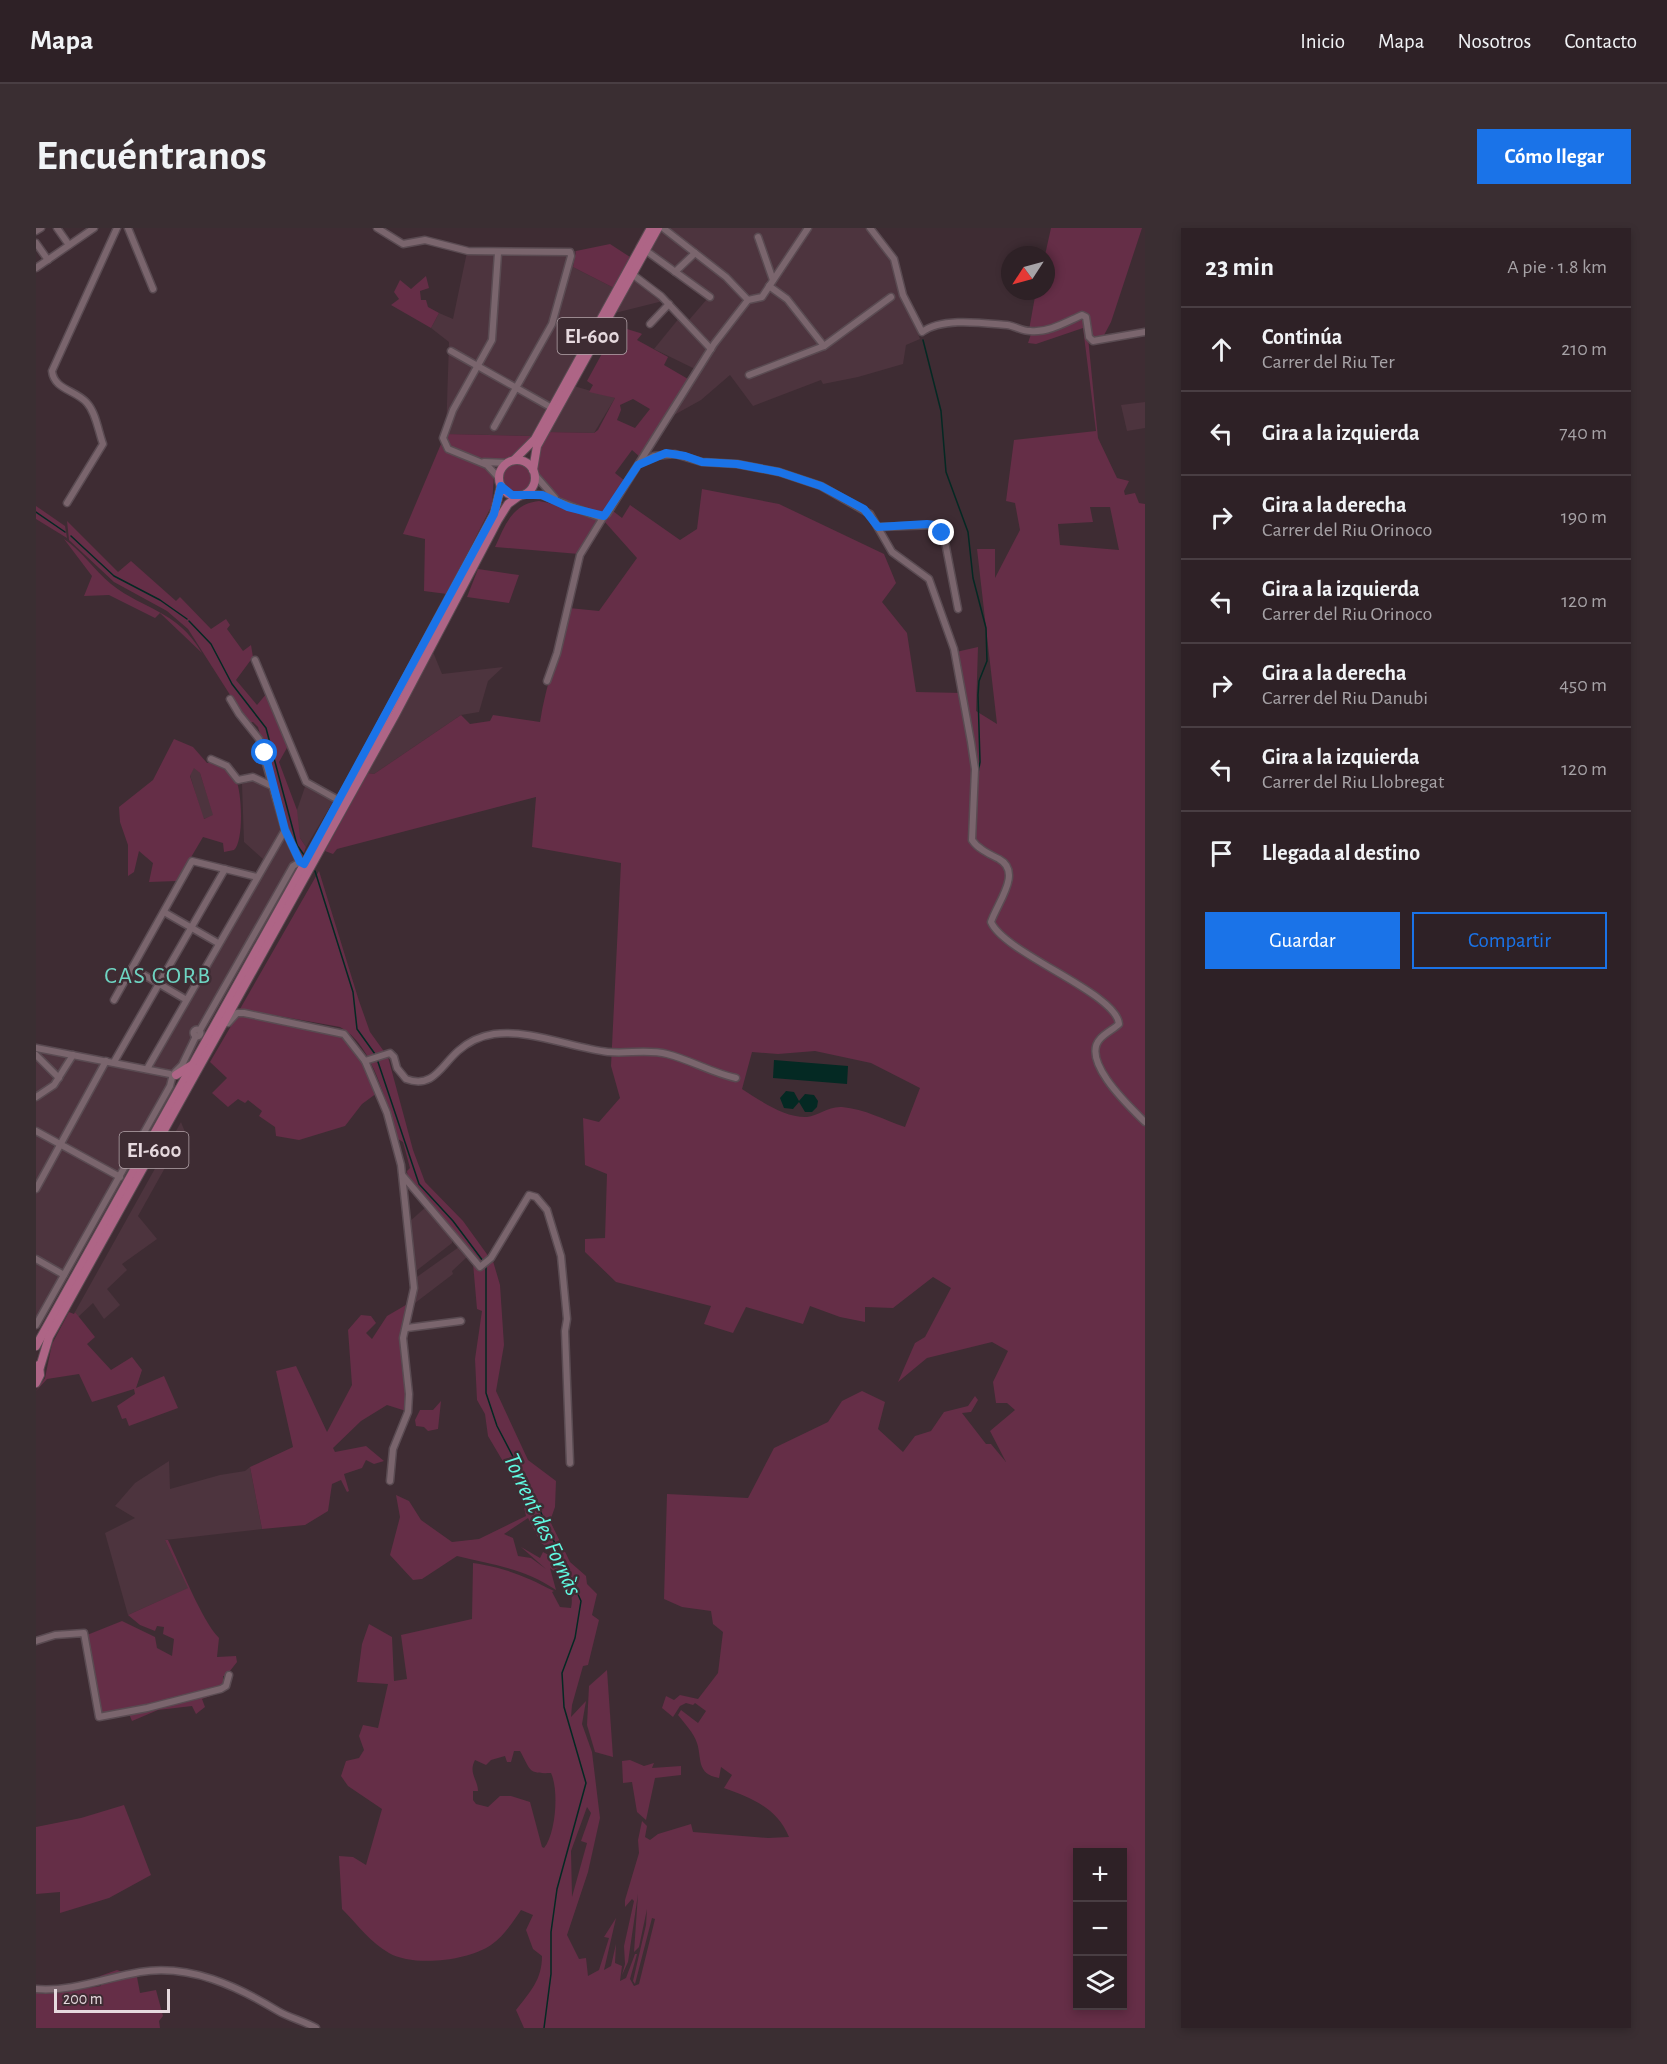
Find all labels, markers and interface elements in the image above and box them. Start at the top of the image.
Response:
text: Mapa [30,27,93,55]
text: Inicio [1300,31,1345,52]
text: Mapa [1378,31,1425,52]
text: Nosotros [1458,31,1531,52]
text: Contacto [1564,31,1637,52]
button: Cómo llegar [1477,129,1631,184]
text: Encuéntranos [36,135,267,177]
north arrow [1001,246,1055,300]
text: 23 min [1205,254,1274,280]
text: A pie · 1.8 km [1507,257,1607,277]
road number: EI-600 [558,318,626,354]
text: Continúa [1262,326,1342,348]
icon: ahead [1205,333,1238,366]
text: 210 m [1561,339,1607,359]
text: Carrer del Riu Ter [1262,352,1395,372]
icon: left [1205,417,1238,450]
text: Gira a la izquierda [1262,422,1420,444]
text: 740 m [1559,423,1607,443]
text: Gira a la derecha [1262,494,1407,516]
icon: right [1205,501,1238,534]
text: 190 m [1561,507,1607,527]
route end [928,519,954,545]
text: Carrer del Riu Orinoco [1262,520,1432,540]
text: Gira a la izquierda [1262,578,1420,600]
icon: left [1205,585,1238,618]
text: 120 m [1561,591,1607,611]
text: Carrer del Riu Orinoco [1262,604,1432,624]
text: Gira a la derecha [1262,662,1407,684]
icon: right [1205,669,1238,702]
text: 450 m [1559,675,1607,695]
text: Carrer del Riu Danubi [1262,688,1428,708]
route start [251,739,277,765]
text: Gira a la izquierda [1262,746,1420,768]
icon: left [1205,753,1238,786]
text: 120 m [1561,759,1607,779]
text: Carrer del Riu Llobregat [1262,772,1444,792]
icon: arrive [1205,837,1238,870]
text: Llegada al destino [1262,842,1420,864]
button: Guardar [1205,912,1400,969]
button: Compartir [1412,912,1607,969]
district label: CAS CORB [104,964,212,988]
road number: EI-600 [120,1132,188,1168]
water label: Torrent des Fornàs [499,1450,586,1600]
map controls [1073,1848,1127,2010]
button: + [1073,1848,1127,1902]
button: − [1073,1902,1127,1956]
button: layers [1073,1956,1127,2010]
scale bar [54,1986,170,2014]
text: 200 m [63,1991,103,2007]

